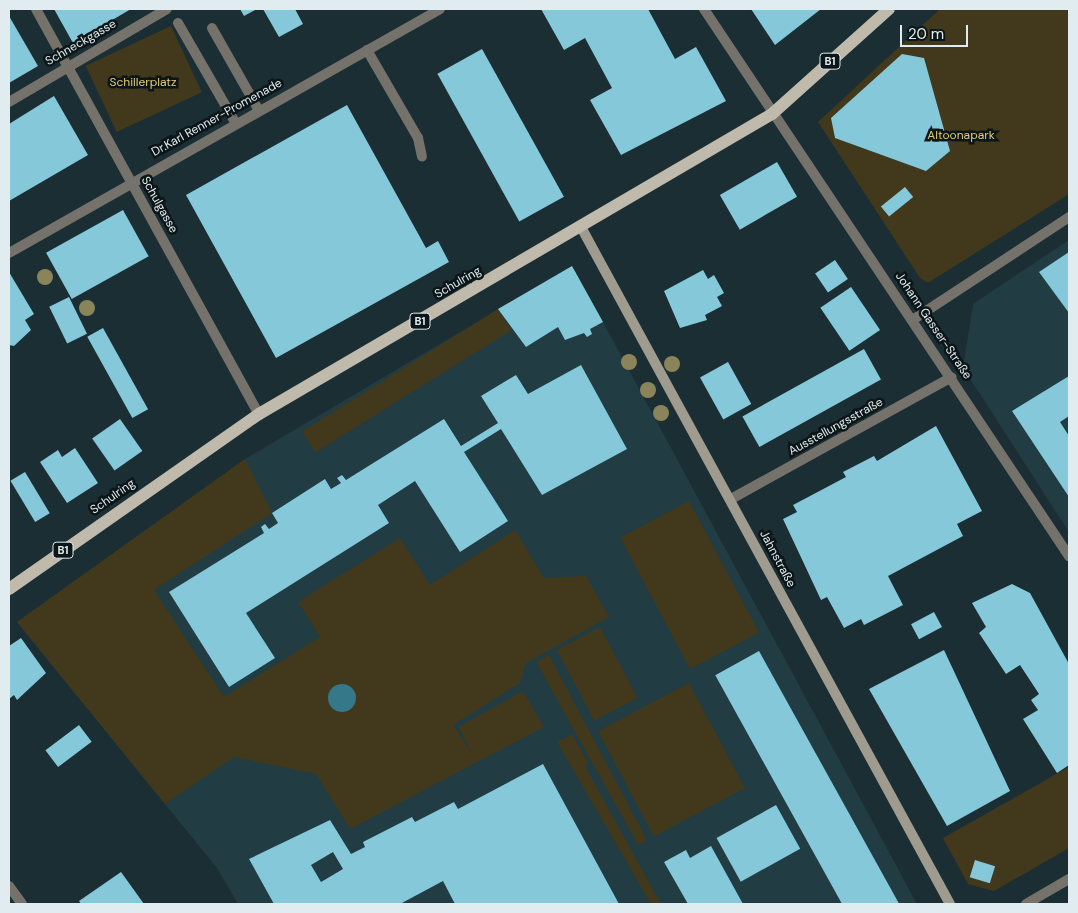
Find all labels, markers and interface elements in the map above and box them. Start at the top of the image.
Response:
scale bar [903,15,970,47]
street label: Schneckgasse [43,17,119,69]
text: 20 m [908,24,944,44]
road number: B1 [819,52,841,70]
park label: Schillerplatz [110,76,176,90]
street label: Dr.Karl Renner-Promenade [149,76,285,160]
park label: Altoonapark [927,129,995,143]
street label: Schulgasse [138,174,180,236]
street label: Schulring [432,264,484,302]
street label: Johann Gasser-Straße [892,270,974,382]
road number: B1 [409,312,431,330]
street label: Ausstellungsstraße [786,395,886,459]
street label: Schulring [88,476,138,518]
street label: Jahnstraße [756,528,798,590]
road number: B1 [52,542,74,558]

